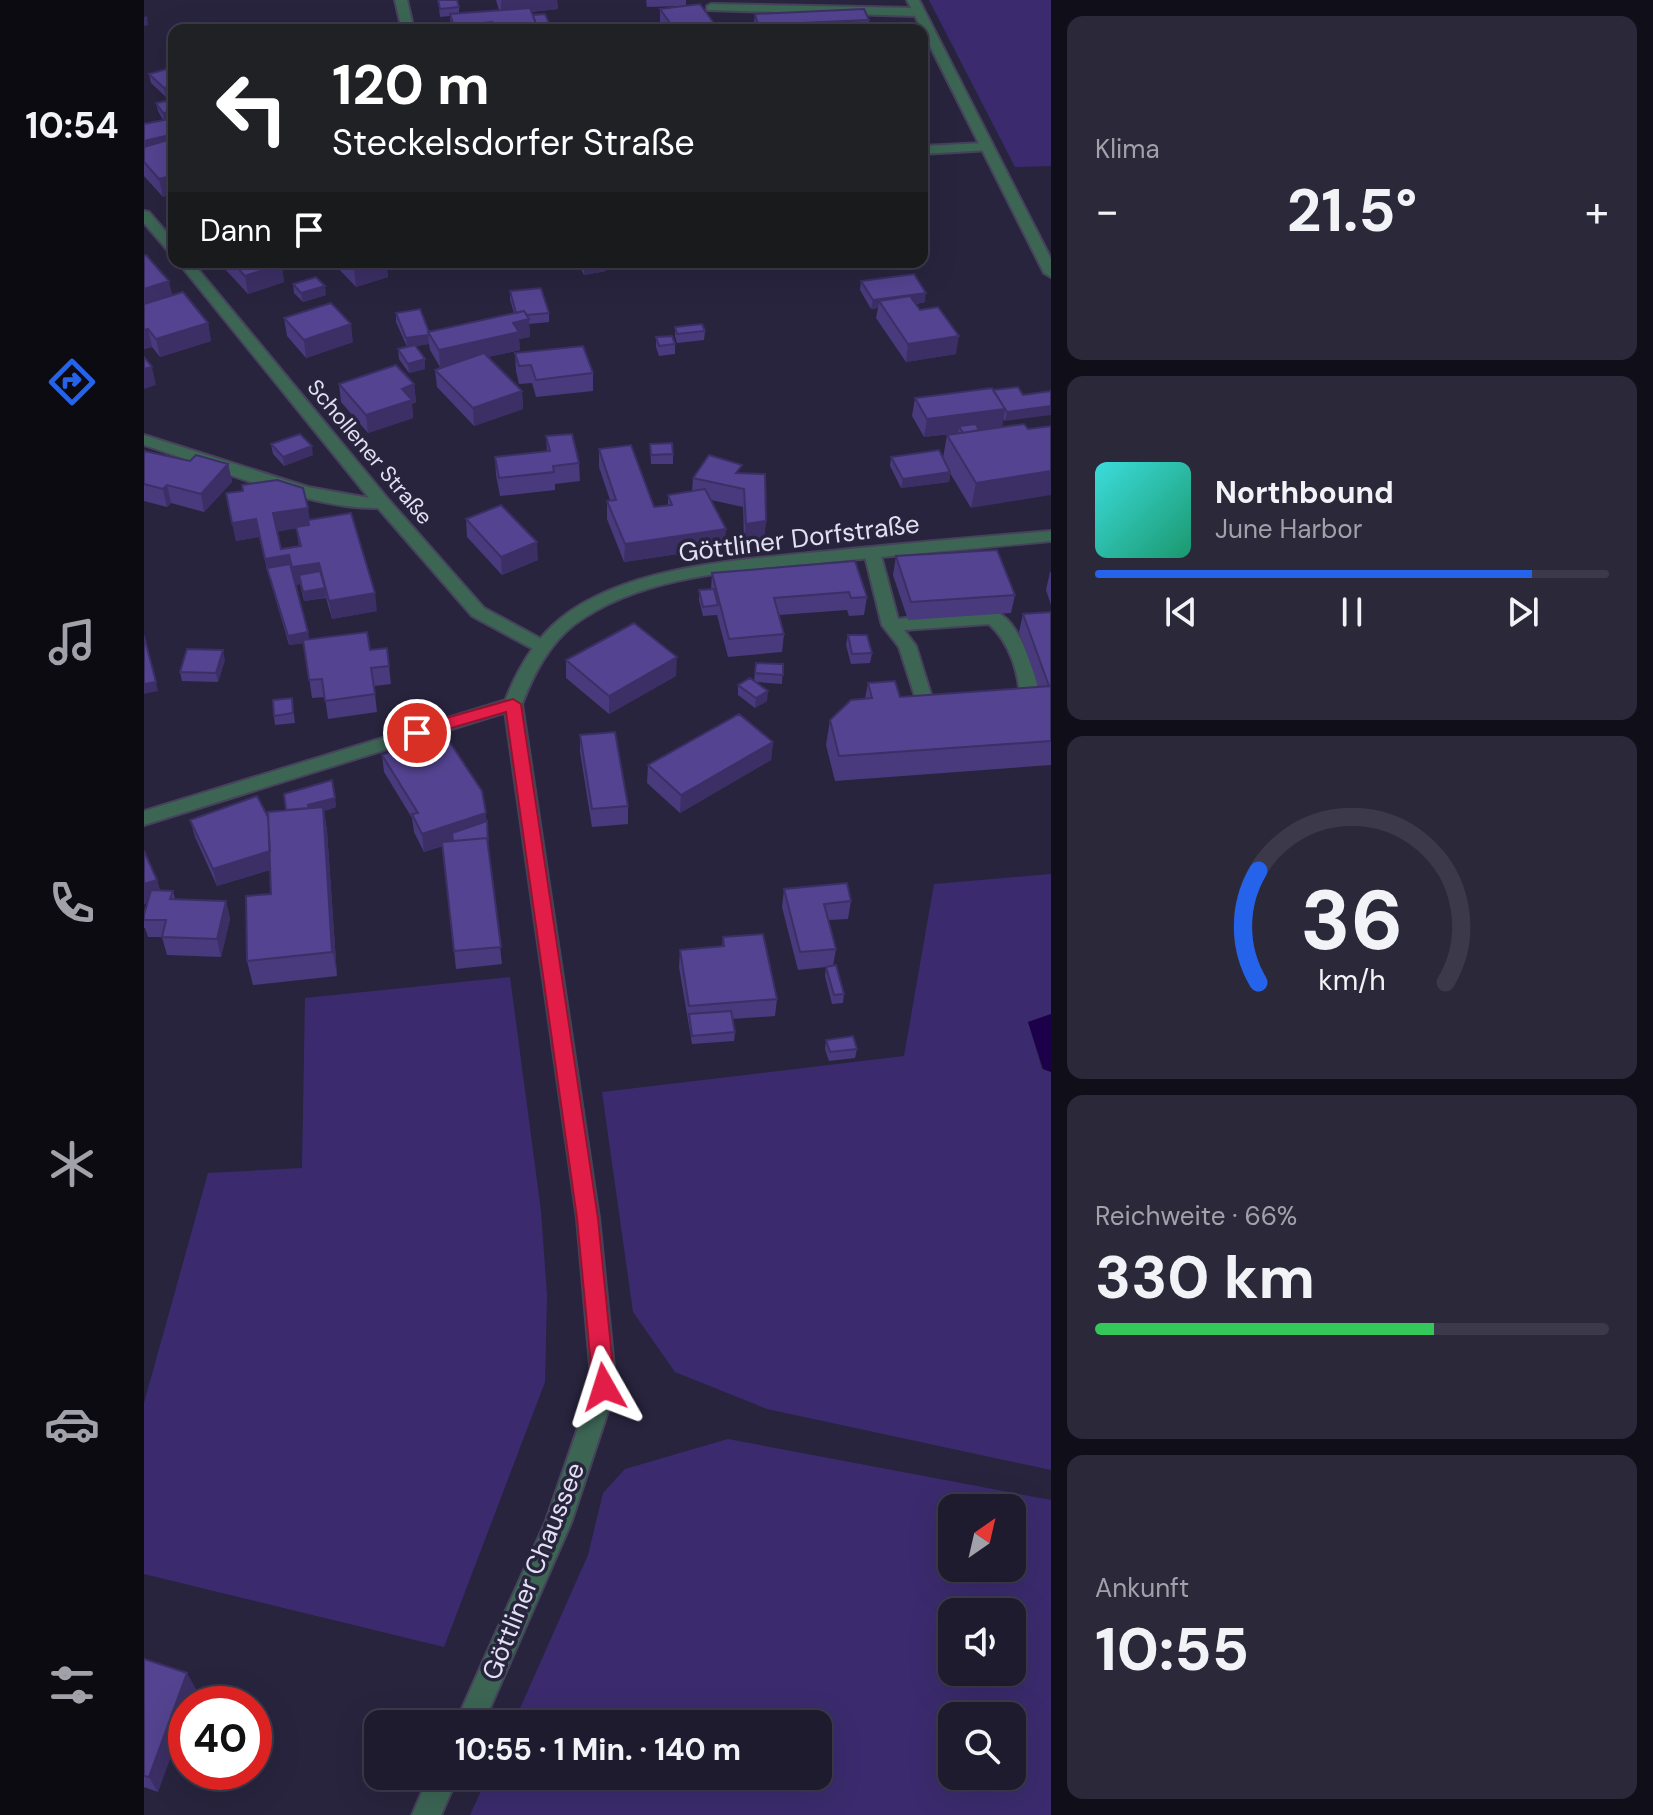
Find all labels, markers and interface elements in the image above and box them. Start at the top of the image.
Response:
text: 120 m [332,48,490,121]
icon: left [200,56,304,160]
text: 10:54 [25,102,119,149]
text: Steckelsdorfer Straße [332,119,695,166]
text: Klima [1095,132,1160,166]
text: 21.5° [1287,171,1417,250]
text: − [1095,182,1119,240]
text: + [1585,182,1609,240]
icon: arrive [287,208,331,252]
text: Dann [200,211,271,250]
icon: directions [44,354,100,410]
street label: Schollener Straße [301,373,439,531]
text: Northbound [1215,473,1394,512]
street label: Göttliner Dorfstraße [677,506,921,570]
text: June Harbor [1215,512,1362,546]
icon: previous [1159,590,1203,634]
icon: pause [1330,590,1374,634]
icon: next [1501,590,1545,634]
icon: music [44,614,100,670]
pin [383,699,451,767]
icon: arrive [395,711,439,755]
text: 36 [1301,866,1403,975]
icon: phone [44,875,100,931]
text: km/h [1318,963,1386,1000]
icon: climate [44,1136,100,1192]
text: Reichweite · 66% [1095,1199,1297,1233]
text: 330 km [1095,1238,1315,1317]
position arrow [562,1345,646,1429]
icon: car [44,1396,100,1452]
street label: Göttliner Chaussee [474,1457,592,1685]
north arrow [938,1494,1026,1582]
map controls [938,1494,1026,1790]
text: Ankunft [1095,1571,1189,1605]
button: sound [938,1598,1026,1686]
text: 10:55 [1095,1610,1249,1689]
icon: filters [44,1657,100,1713]
speed limit sign: 40 [168,1686,272,1790]
button: search [938,1702,1026,1790]
text: 10:55 · 1 Min. · 140 m [455,1730,741,1769]

